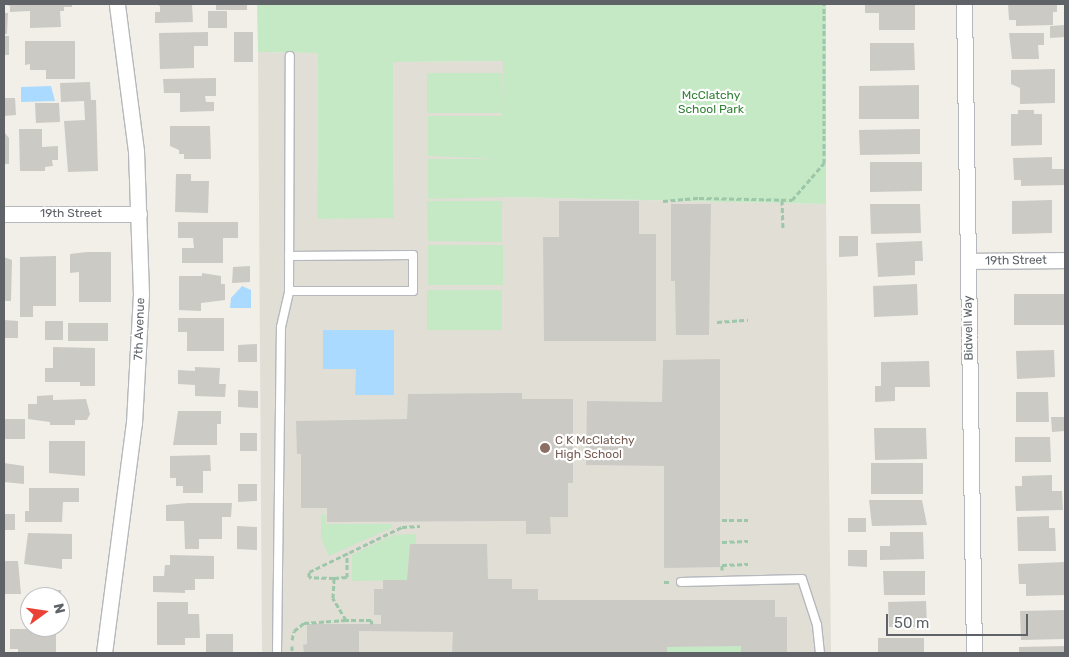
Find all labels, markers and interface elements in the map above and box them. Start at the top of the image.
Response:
park label: McClatchy School Park [678,89,744,117]
street label: 19th Street [40,207,102,221]
street label: 19th Street [985,253,1047,269]
street label: Bidwell Way [961,295,977,361]
street label: 7th Avenue [132,297,148,361]
place label: C K McClatchy High School [555,434,635,462]
marker: C K McClatchy High School [539,442,551,454]
north arrow [20,587,70,637]
text: N [50,602,69,615]
scale bar [889,604,1032,636]
text: 50 m [894,614,929,632]

